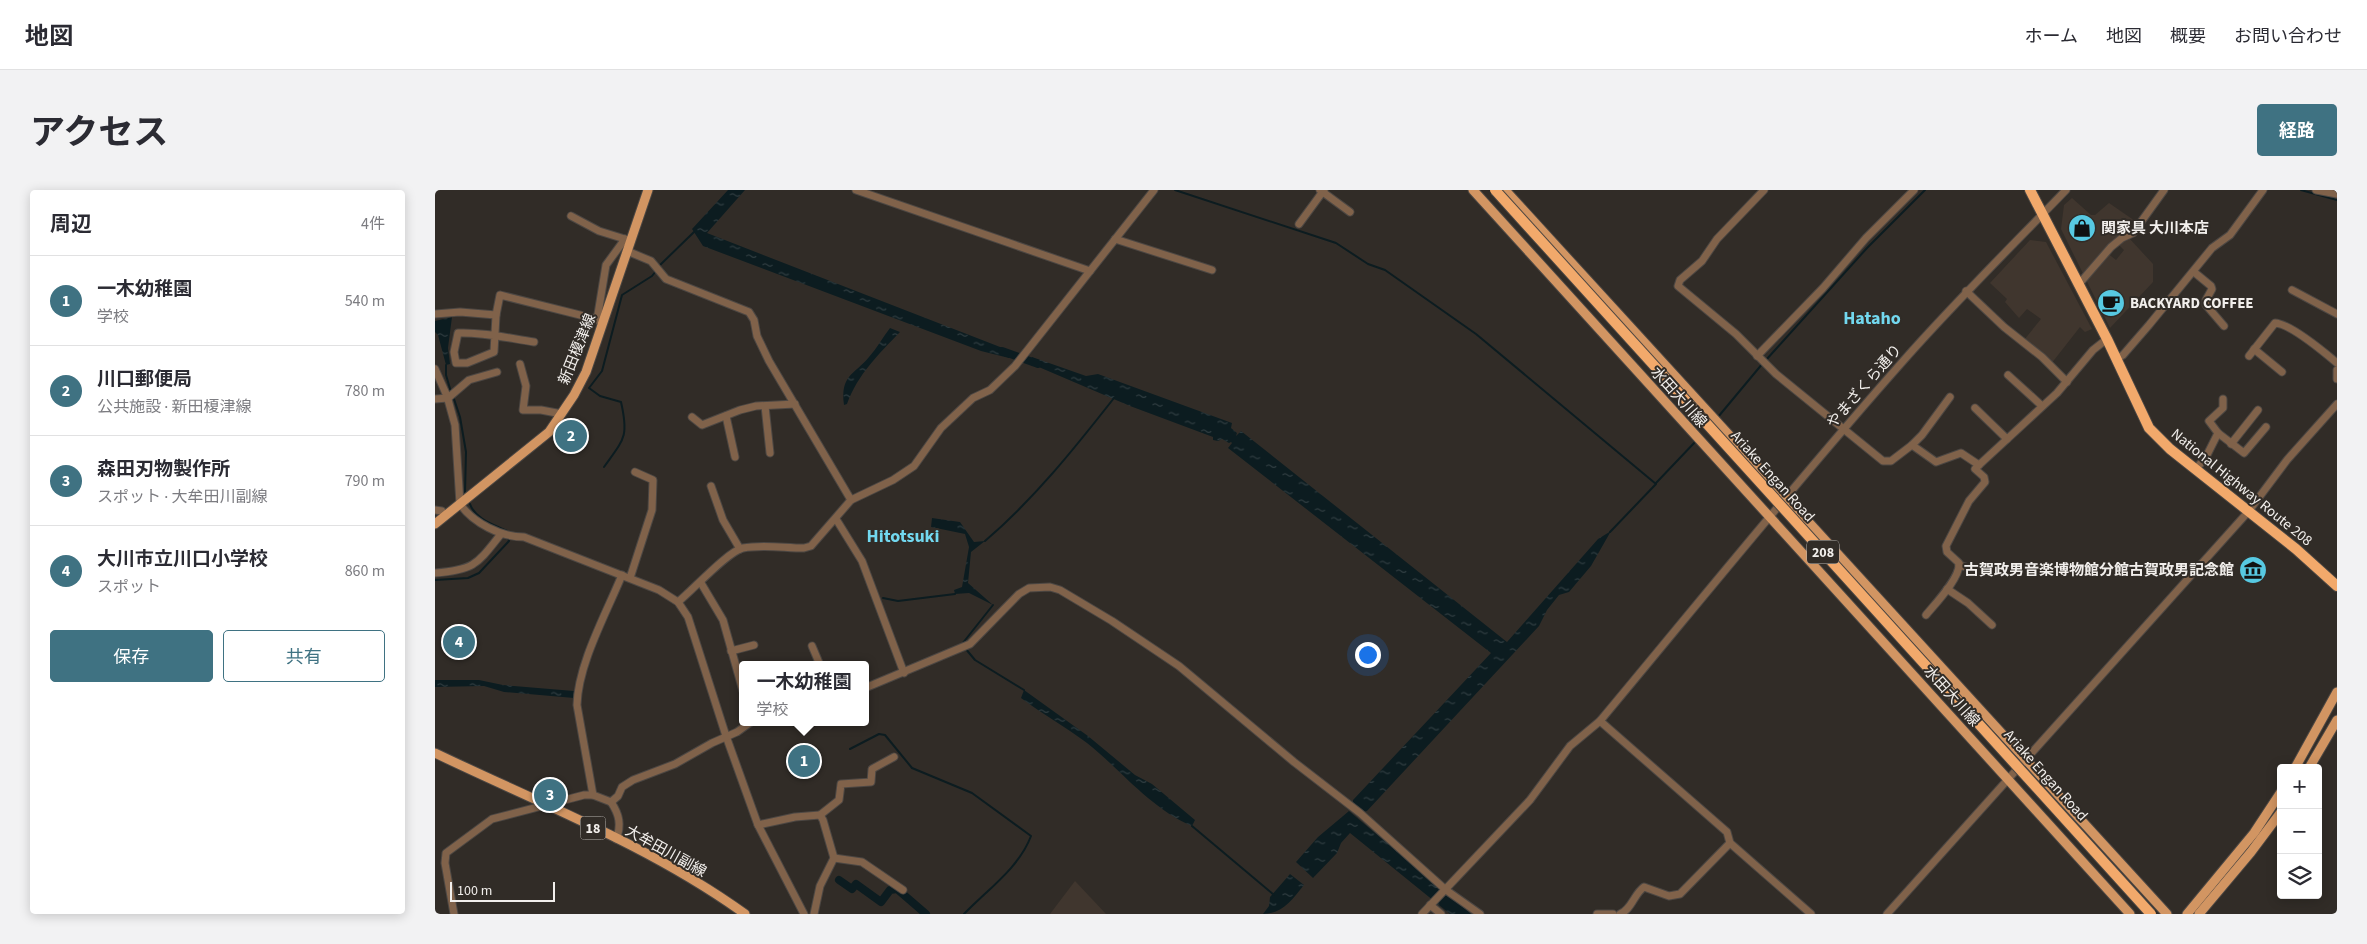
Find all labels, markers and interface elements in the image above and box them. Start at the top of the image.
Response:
text: 地図 [25,19,73,54]
text: ホーム [2025,24,2078,49]
text: 地図 [2106,24,2142,49]
text: 概要 [2170,24,2206,49]
text: お問い合わせ [2234,24,2342,49]
button: 経路 [2257,104,2337,156]
text: アクセス [30,108,168,158]
text: 周辺 [50,209,92,239]
text: 4件 [361,213,385,235]
shop icon: 関家具 大川本店 [2067,213,2097,243]
place label: 関家具 大川本店 [2101,218,2209,239]
text: 一木幼稚園 [97,276,192,303]
cafe icon: BACKYARD COFFEE [2096,288,2126,318]
text: 1 [62,290,70,312]
text: 540 m [345,290,385,312]
place label: BACKYARD COFFEE [2130,293,2254,314]
text: 学校 [97,306,129,328]
district label: Hataho [1843,306,1901,331]
street label: 新田榎津線 [554,310,601,388]
street label: やまざくら通り [1822,340,1907,433]
street label: 水田大川線 [1646,362,1712,432]
text: 川口郵便局 [97,366,192,393]
text: 2 [62,380,70,402]
text: 780 m [345,380,385,402]
text: 公共施設 · 新田榎津線 [97,396,251,418]
pin: 2 [555,417,587,455]
street label: National Highway Route 208 [2167,424,2317,551]
street label: Ariake Engan Road [1726,426,1819,527]
text: 森田刃物製作所 [97,456,230,483]
text: 3 [62,470,70,492]
text: 790 m [345,470,385,492]
text: スポット · 大牟田川副線 [97,486,267,508]
district label: Hitotsuki [867,524,939,549]
road number: 208 [1807,541,1839,564]
text: 大川市立川口小学校 [97,546,268,573]
museum icon: 古賀政男音楽博物館分館古賀政男記念館 [2238,555,2268,585]
text: 4 [62,560,70,582]
text: 860 m [345,560,385,582]
place label: 古賀政男音楽博物館分館古賀政男記念館 [1964,560,2234,581]
text: スポット [97,576,161,598]
pin: 4 [443,623,475,661]
button: 保存 [50,630,213,682]
button: 共有 [223,630,385,682]
your location [1355,642,1381,668]
popup [739,661,869,726]
street label: 水田大川線 [1919,661,1985,731]
text: 一木幼稚園 [756,669,852,696]
text: 学校 [756,699,789,721]
street label: Ariake Engan Road [1999,725,2092,826]
pin: 1 [788,742,820,780]
map controls [2277,764,2322,899]
button: + [2277,764,2322,809]
pin: 3 [534,776,566,814]
button: − [2277,809,2322,854]
road number: 18 [581,816,605,840]
street label: 大牟田川副線 [621,820,710,882]
button: layers [2277,854,2322,899]
scale bar [450,879,555,902]
text: 100 m [457,881,492,901]

